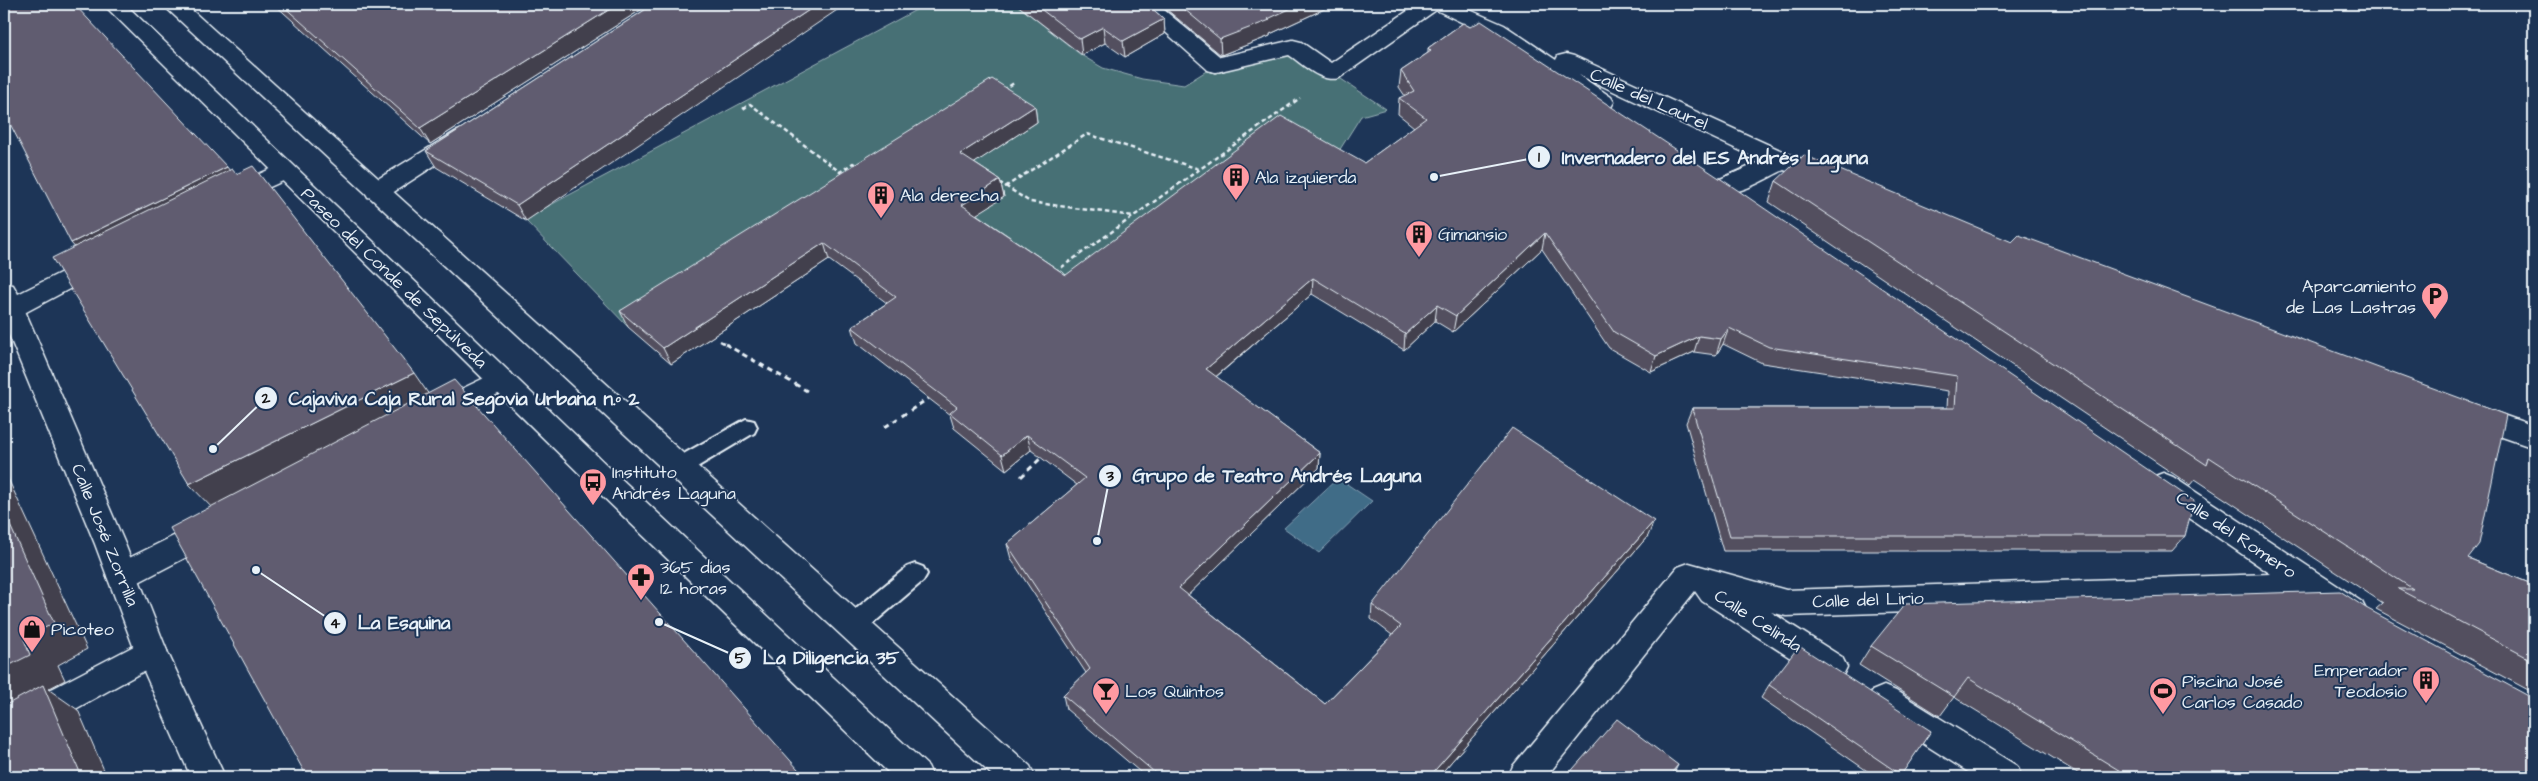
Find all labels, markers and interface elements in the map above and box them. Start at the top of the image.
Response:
street label: Calle del Laurel [1586,62,1712,136]
callout: Invernadero del IES Andrés Laguna [1527,140,1878,174]
text: Invernadero del IES Andrés Laguna [1562,145,1868,173]
text: 1 [1538,147,1540,168]
building icon: Ala izquierda [1221,162,1251,201]
place label: Ala izquierda [1255,165,1357,190]
building icon: Ala derecha [866,180,896,219]
street label: Paseo del Conde de Sepúlveda [295,182,493,374]
place label: Ala derecha [900,183,999,208]
building icon: Gimansio [1404,219,1434,258]
place label: Gimansio [1438,222,1507,247]
place label: Aparcamiento de Las Lastras [2286,274,2416,320]
parking icon: Aparcamiento de Las Lastras [2420,281,2450,320]
callout: Cajaviva Caja Rural Segovia Urbana n.º 2 [254,381,649,415]
text: Cajaviva Caja Rural Segovia Urbana n.º 2 [289,386,640,414]
text: 2 [261,388,271,409]
callout: Grupo de Teatro Andrés Laguna [1098,459,1431,493]
street label: Calle José Zorrilla [65,460,145,610]
place label: Instituto Andrés Laguna [612,460,736,507]
text: Grupo de Teatro Andrés Laguna [1133,463,1422,491]
text: 3 [1105,466,1114,487]
bus stop icon: Instituto Andrés Laguna [578,467,608,506]
street label: Calle del Romero [2171,485,2301,585]
place label: 365 días 12 horas [660,555,731,601]
pharmacy icon: 365 días 12 horas [626,562,656,601]
street label: Calle Celinda [1709,583,1807,659]
street label: Calle del Lirio [1812,586,1924,614]
callout: La Esquina [323,606,461,640]
text: La Esquina [358,610,451,637]
text: 4 [330,613,341,634]
shop icon: Picoteo [17,614,47,653]
place label: Picoteo [51,617,114,642]
callout: La Diligencia 35 [728,641,909,675]
text: La Diligencia 35 [763,645,900,673]
text: 5 [735,648,746,669]
place label: Emperador Teodosio [2314,658,2407,704]
building icon: Emperador Teodosio [2411,665,2441,704]
place label: Piscina José Carlos Casado [2182,669,2302,715]
bar icon: Los Quintos [1091,676,1121,715]
sports icon: Piscina José Carlos Casado [2148,676,2178,715]
place label: Los Quintos [1125,679,1224,704]

